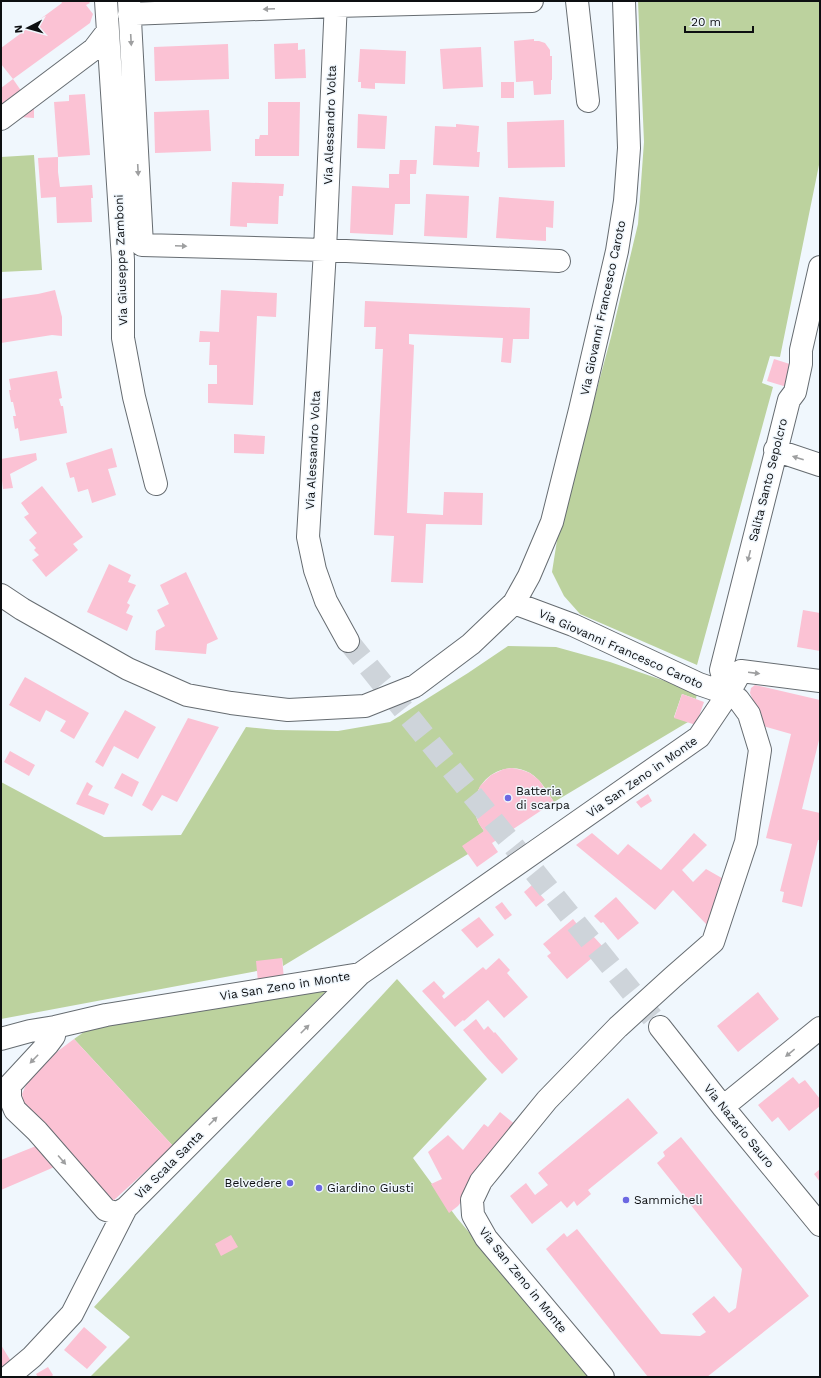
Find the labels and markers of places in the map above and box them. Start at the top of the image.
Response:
place label: Batteria di scarpa [516,784,570,812]
marker: Batteria di scarpa [503,793,513,803]
place label: Belvedere [225,1176,282,1190]
marker: Belvedere [285,1178,295,1188]
place label: Giardino Giusti [327,1181,414,1195]
marker: Giardino Giusti [314,1183,324,1193]
place label: Sammicheli [634,1193,702,1207]
marker: Sammicheli [621,1195,631,1205]

